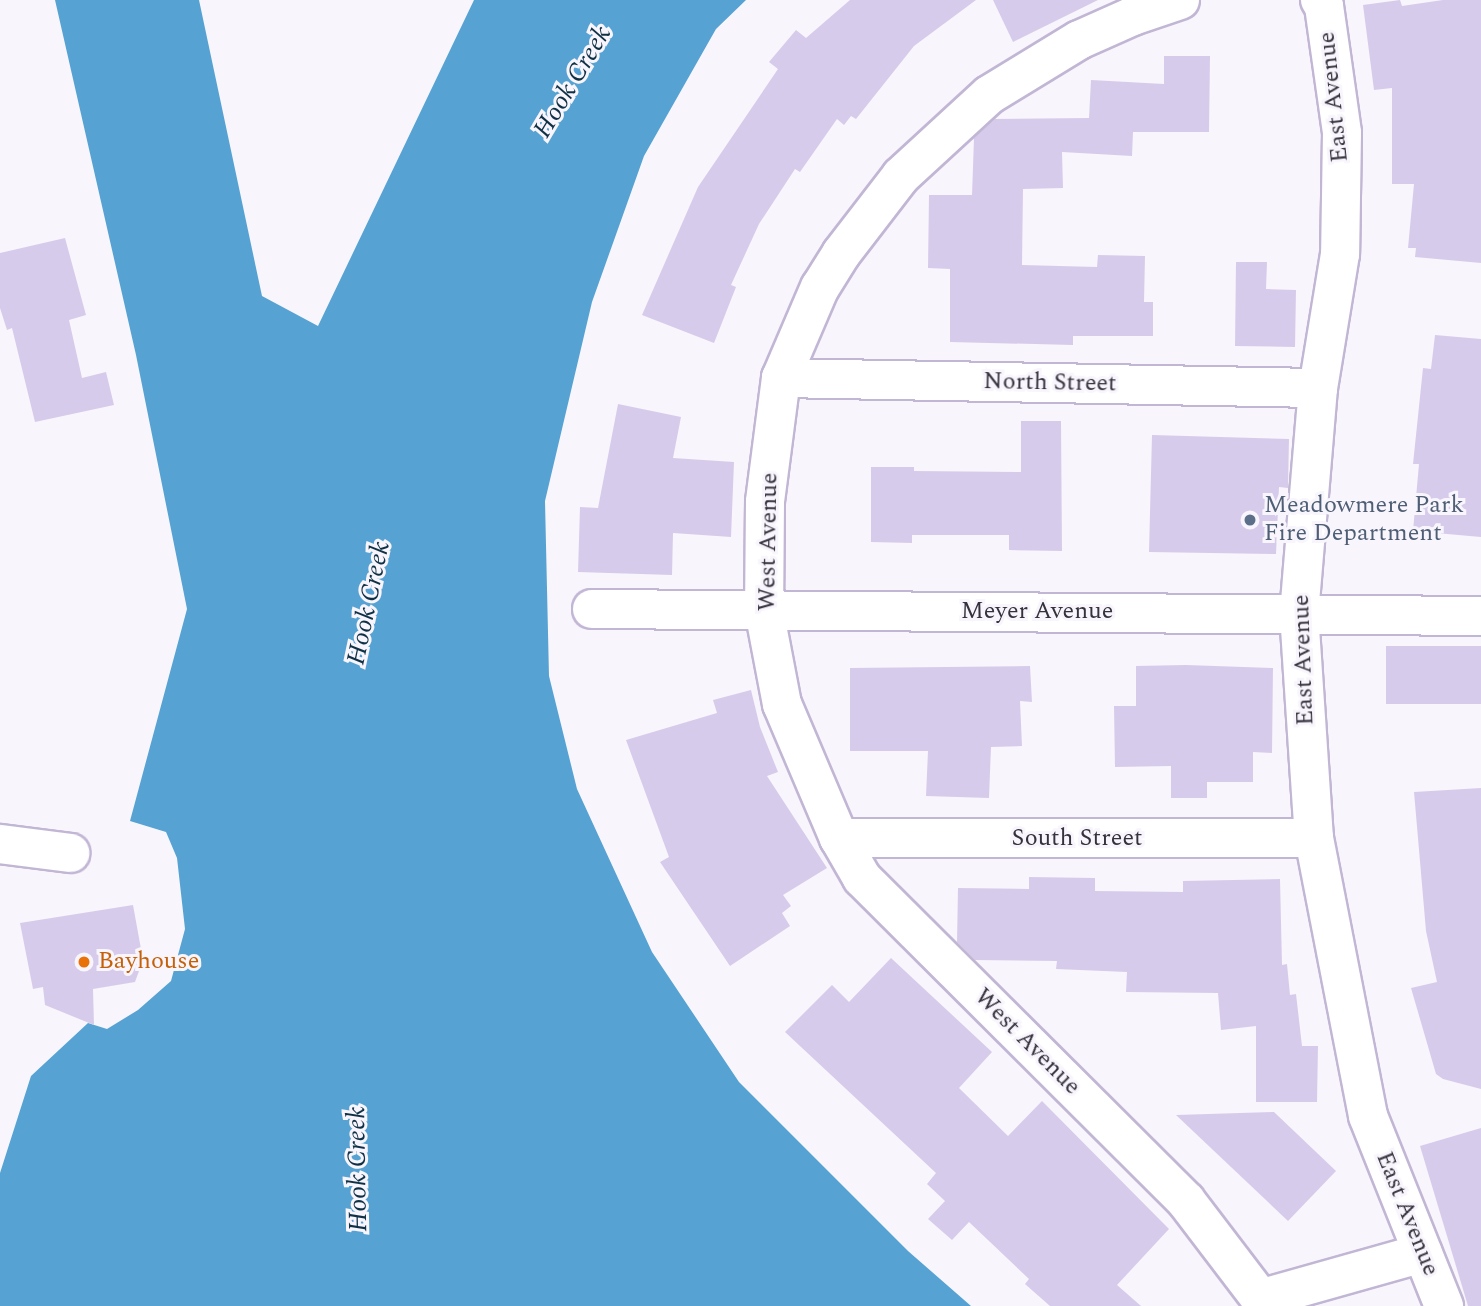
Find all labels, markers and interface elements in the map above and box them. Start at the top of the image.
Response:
water label: Hook Creek [527,20,619,144]
street label: East Avenue [1313,30,1355,164]
street label: North Street [983,367,1117,399]
street label: West Avenue [753,472,785,612]
place label: Meadowmere Park Fire Department [1264,492,1464,548]
marker: Meadowmere Park Fire Department [1242,512,1258,528]
water label: Hook Creek [341,539,397,667]
street label: East Avenue [1287,594,1321,726]
street label: Meyer Avenue [961,598,1113,626]
street label: South Street [1011,825,1143,853]
place label: Bayhouse [98,948,199,976]
marker: Bayhouse [76,954,92,970]
street label: West Avenue [968,983,1086,1101]
water label: Hook Creek [341,1106,375,1232]
street label: East Avenue [1369,1148,1445,1280]

